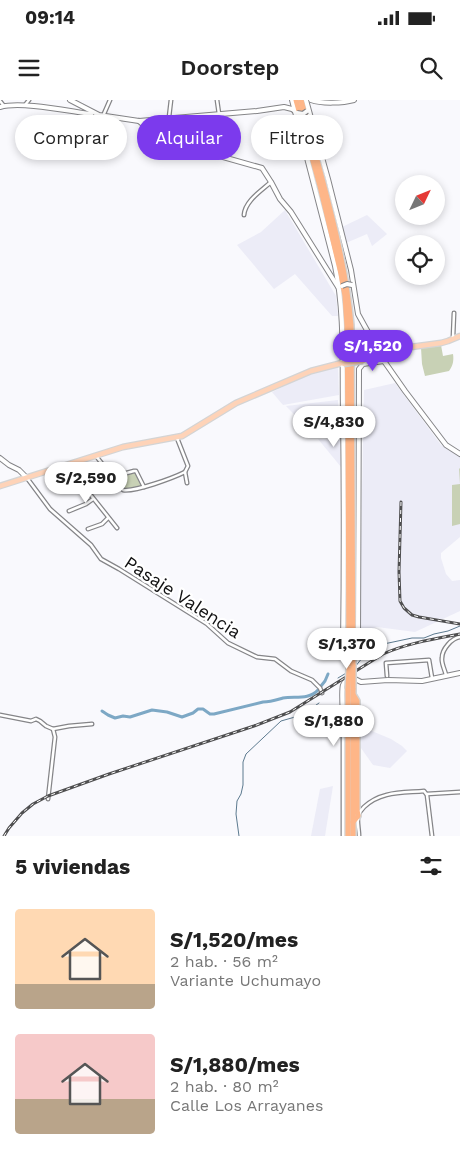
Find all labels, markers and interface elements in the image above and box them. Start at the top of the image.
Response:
text: 09:14 [25,6,75,29]
icon: menu [15,54,43,82]
icon: search [417,54,445,82]
text: Doorstep [181,55,279,80]
chip: Comprar [15,115,127,160]
chip: Alquilar [137,115,241,160]
chip: Filtros [251,115,343,160]
north arrow [395,175,445,225]
map controls [395,175,445,285]
button: locate [395,235,445,285]
pin: S/1,520 [327,330,419,372]
text: S/1,520 [344,336,402,355]
pin: S/4,830 [288,406,380,448]
text: S/4,830 [304,412,364,431]
pin: S/2,590 [40,462,132,504]
text: S/2,590 [56,468,117,487]
street label: Pasaje Valencia [121,552,245,642]
pin: S/1,370 [301,628,393,670]
text: S/1,370 [318,634,376,653]
pin: S/1,880 [288,704,380,747]
text: S/1,880 [304,711,364,730]
icon: filters [417,852,445,880]
text: 5 viviendas [15,854,130,879]
text: S/1,520/mes [170,927,298,952]
icon: home [55,929,115,989]
text: 2 hab. · 56 m² [170,952,278,971]
text: Variante Uchumayo [170,971,321,990]
text: S/1,880/mes [170,1052,300,1077]
icon: home [55,1054,115,1114]
text: 2 hab. · 80 m² [170,1077,279,1096]
text: Calle Los Arrayanes [170,1096,323,1115]

